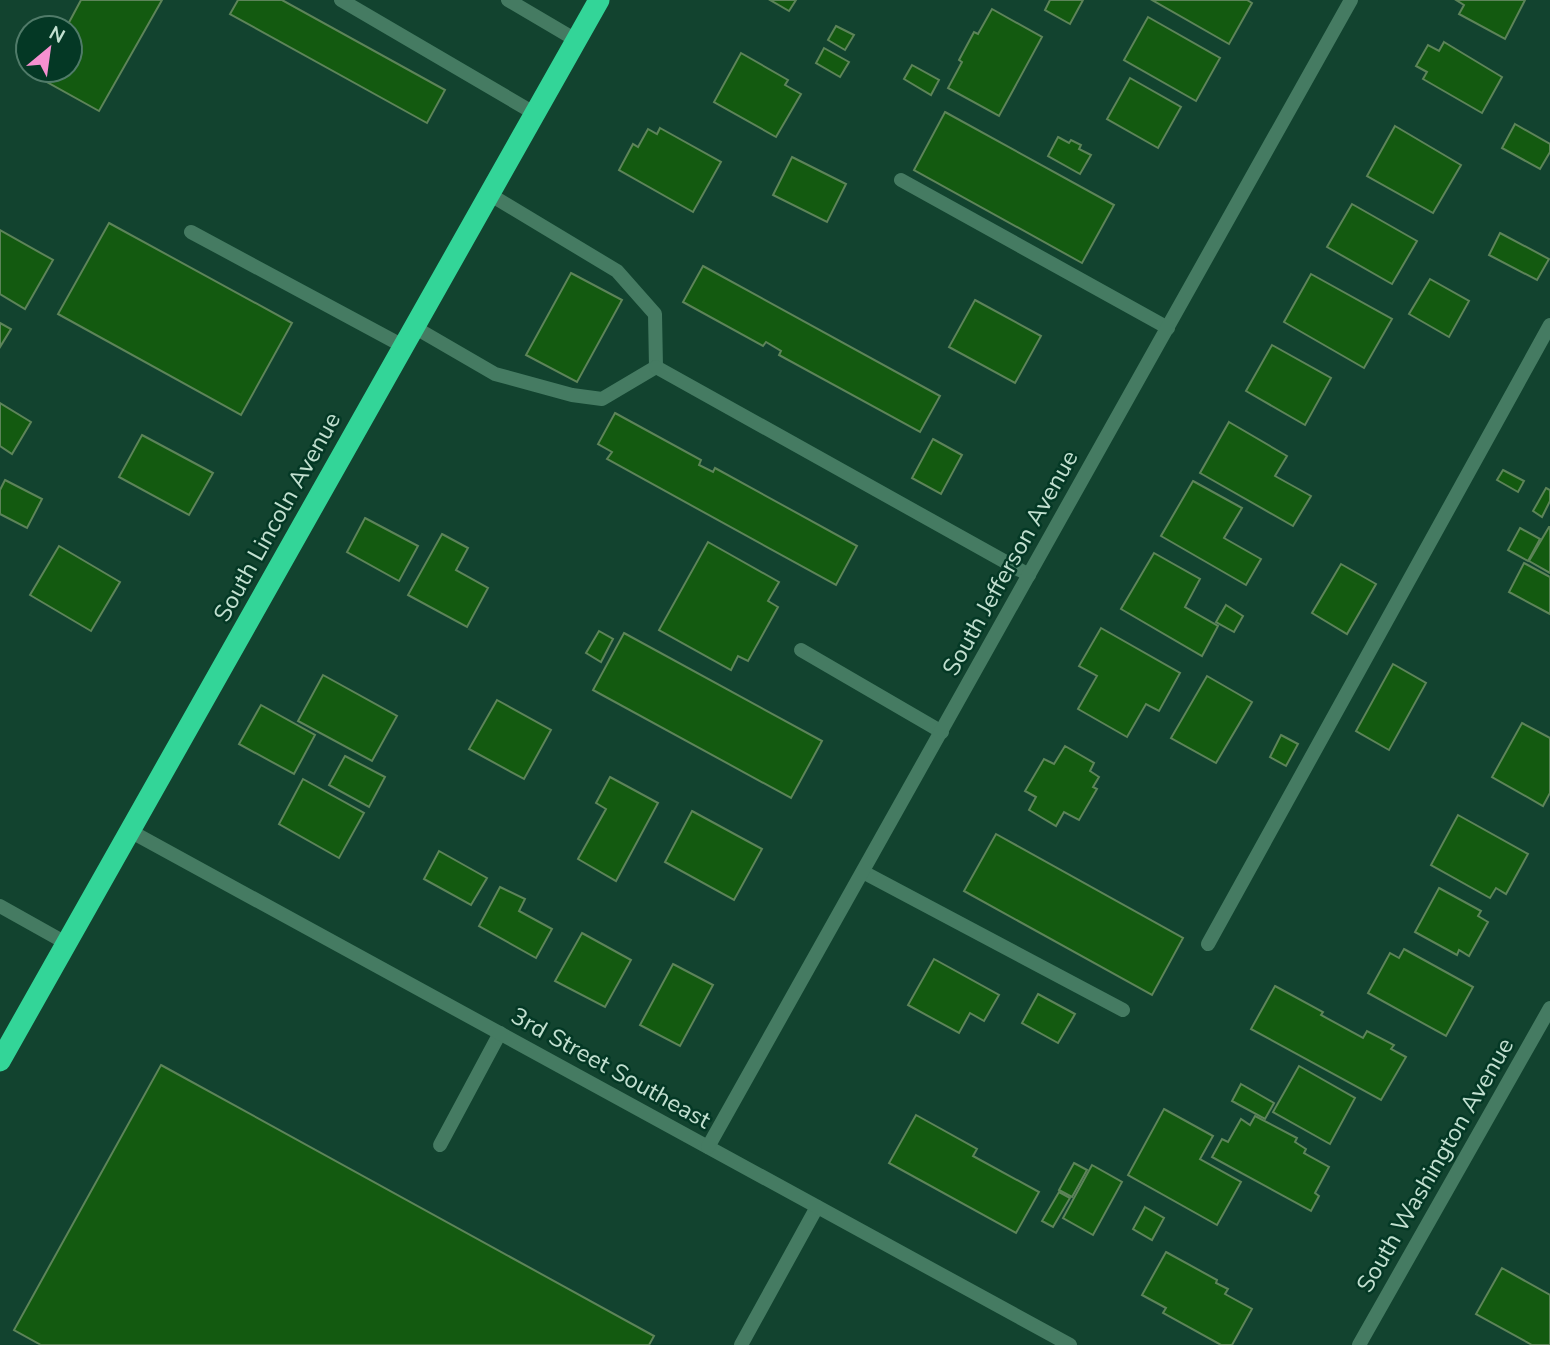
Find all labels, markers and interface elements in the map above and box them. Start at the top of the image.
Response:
north arrow [14,14,84,84]
text: N [44,20,69,50]
street label: South Lincoln Avenue [206,407,348,627]
street label: South Jefferson Avenue [935,445,1085,681]
street label: 3rd Street Southeast [505,1000,717,1136]
street label: South Washington Avenue [1349,1032,1521,1298]

